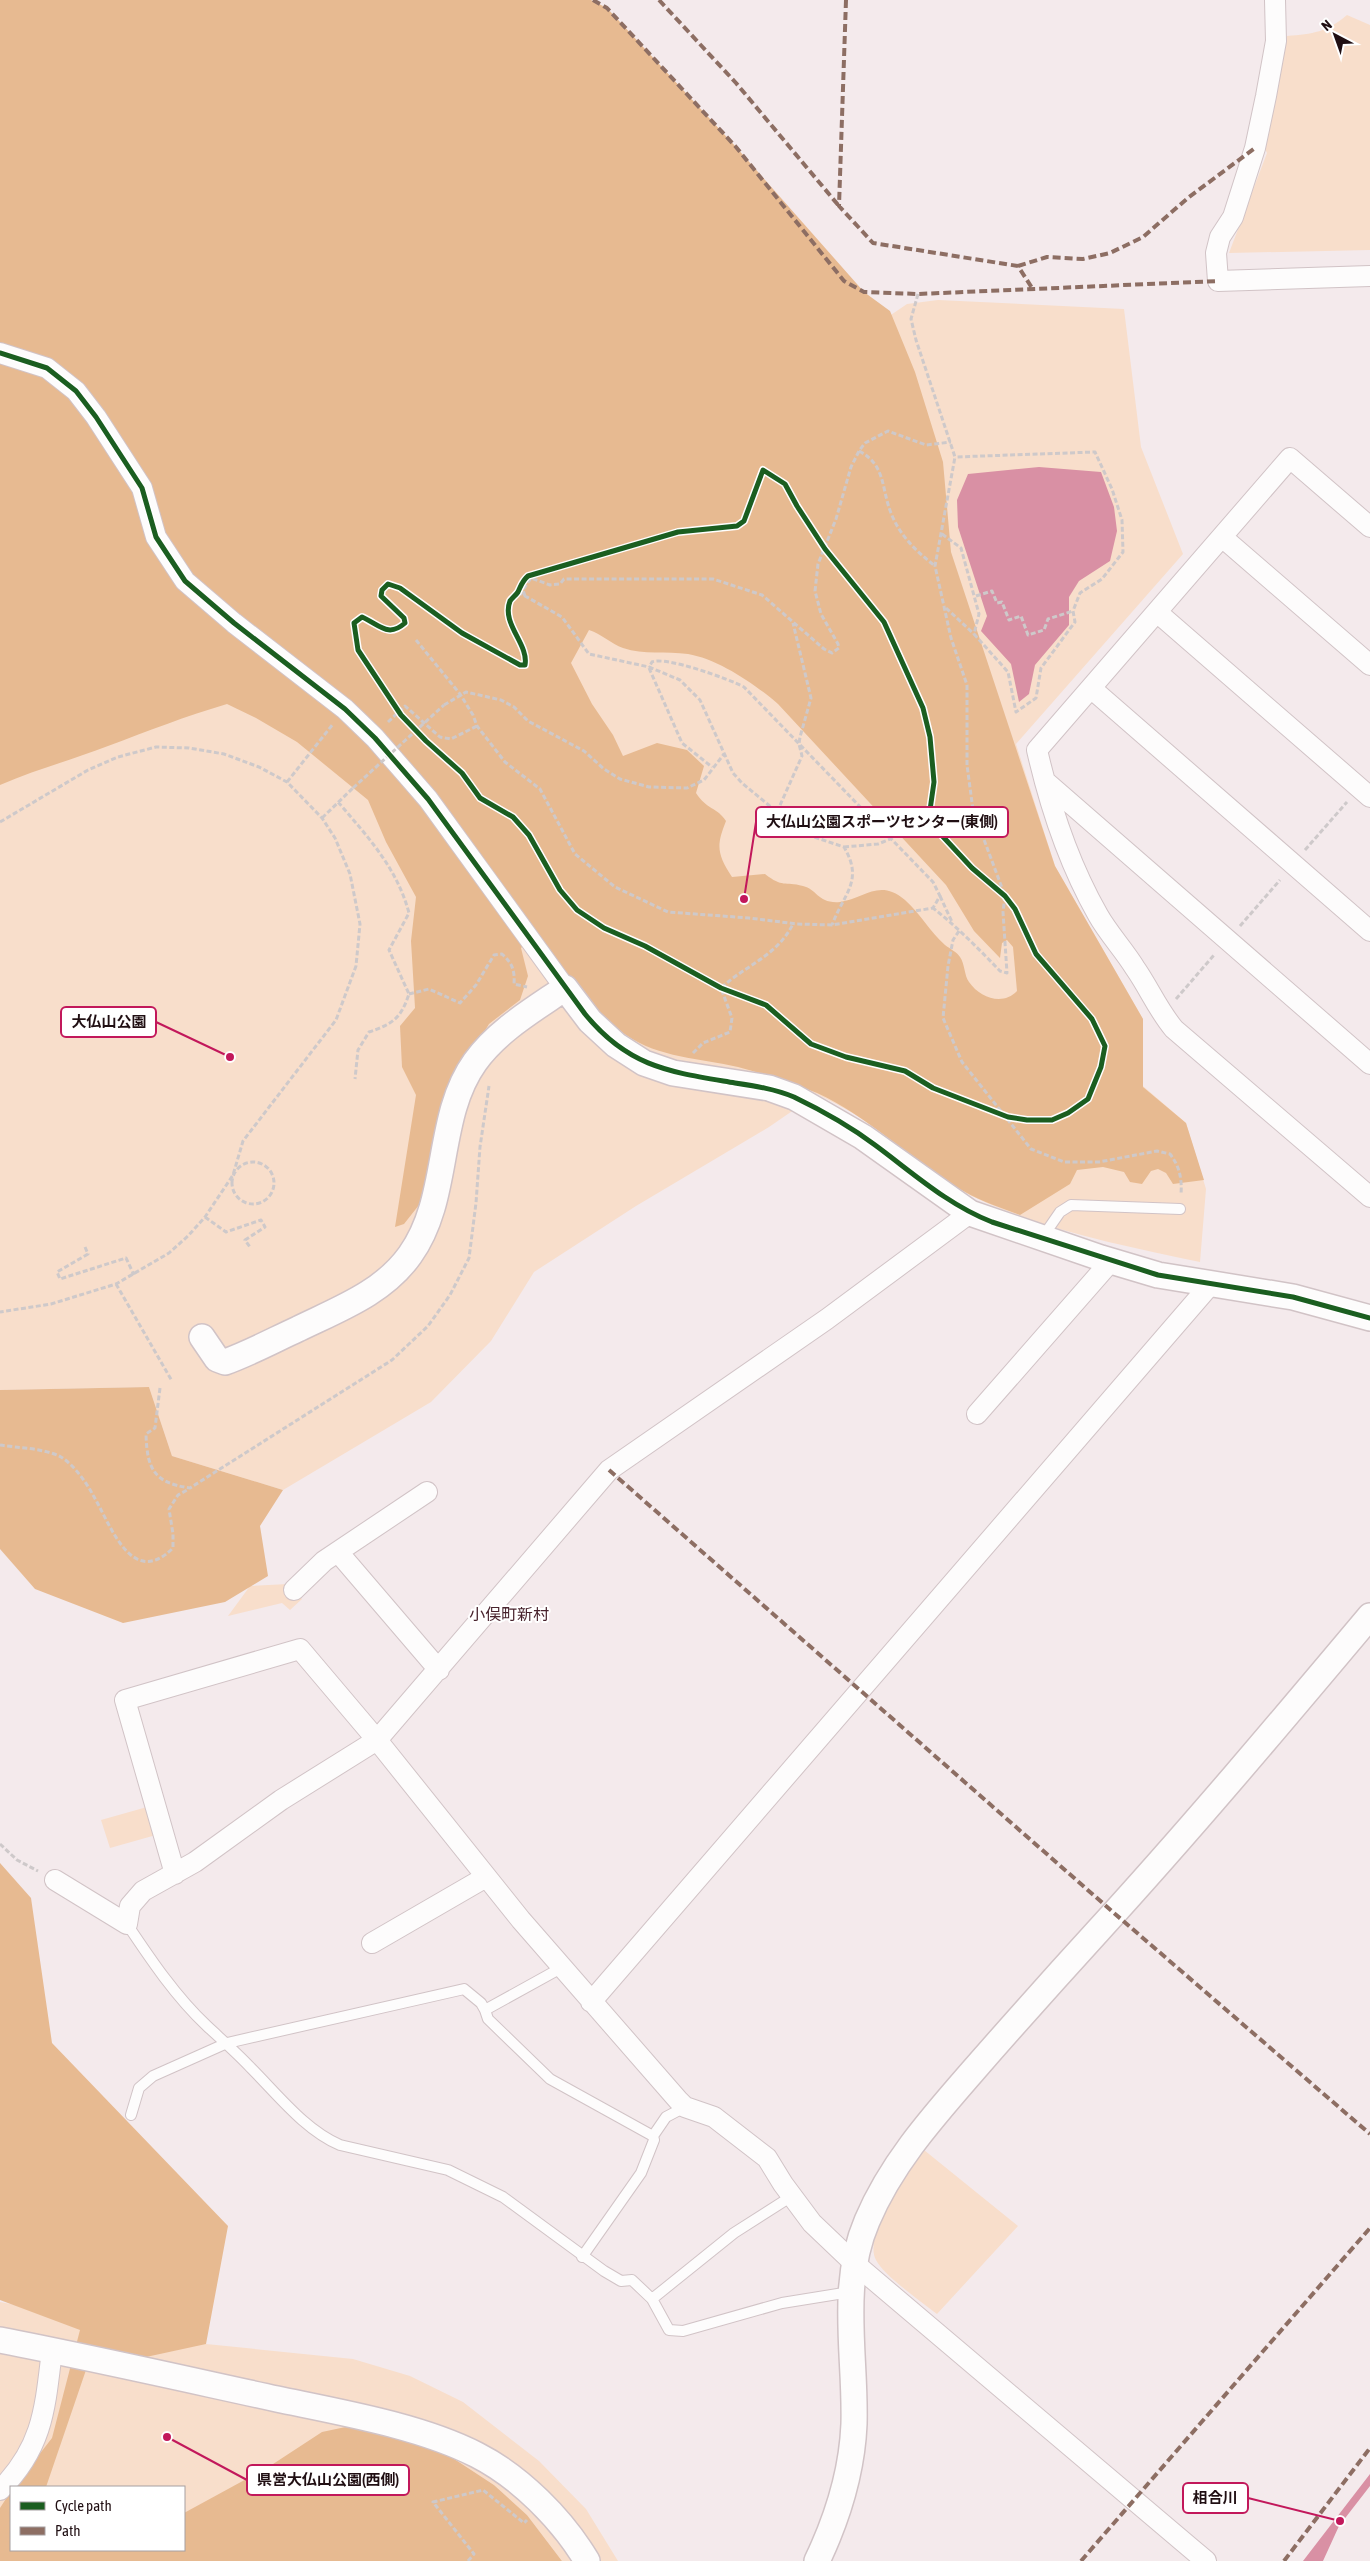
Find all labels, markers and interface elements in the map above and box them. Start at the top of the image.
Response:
north arrow [1310,10,1360,60]
text: N [1318,16,1335,34]
callout: 大仏山公園スポーツセンター(東側) [756,807,1008,837]
text: 大仏山公園スポーツセンター(東側) [766,813,998,830]
callout: 大仏山公園 [61,1007,156,1037]
text: 大仏山公園 [71,1013,147,1030]
district label: 小俣町新村 [469,1605,549,1623]
callout: 県営大仏山公園(西側) [247,2465,409,2495]
text: 県営大仏山公園(西側) [257,2471,399,2488]
callout: 相合川 [1183,2483,1248,2513]
legend [10,2486,185,2551]
text: 相合川 [1192,2489,1238,2506]
text: Cycle path [55,2497,112,2514]
text: Path [55,2522,81,2539]

